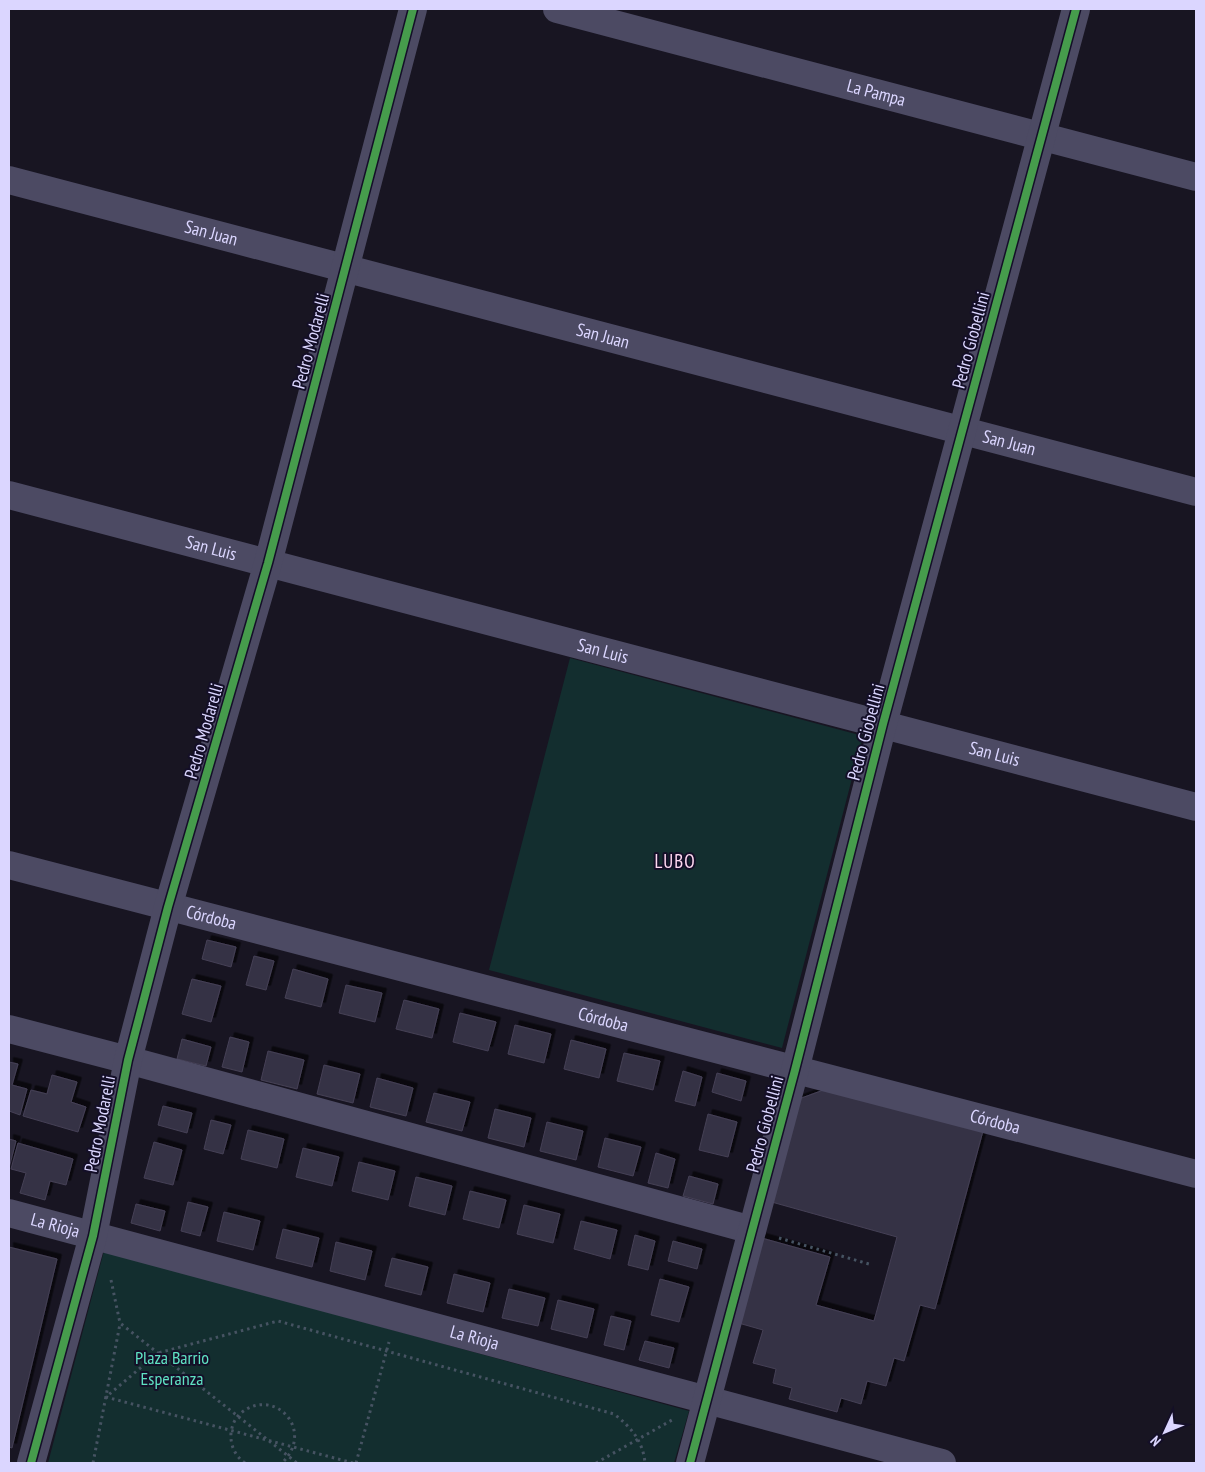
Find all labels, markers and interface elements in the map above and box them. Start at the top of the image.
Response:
street label: La Pampa [844,74,908,111]
street label: San Juan [182,215,240,251]
street label: Pedro Giobellini [947,289,994,391]
street label: Pedro Modarelli [287,290,334,391]
street label: San Juan [574,318,632,354]
street label: San Juan [980,424,1038,460]
street label: San Luis [183,530,239,565]
street label: San Luis [575,633,631,668]
street label: Pedro Modarelli [179,680,228,781]
street label: Pedro Giobellini [842,681,889,783]
street label: San Luis [967,736,1023,771]
district label: LUBO [654,849,696,873]
street label: Córdoba [184,900,239,935]
street label: Córdoba [576,1002,631,1037]
street label: Pedro Modarelli [79,1073,120,1174]
street label: Pedro Giobellini [741,1073,788,1175]
street label: Córdoba [968,1104,1023,1139]
street label: La Rioja [29,1207,82,1242]
street label: La Rioja [448,1320,502,1355]
park label: Plaza Barrio Esperanza [135,1346,209,1390]
north arrow [1140,1407,1190,1457]
text: N [1147,1432,1165,1450]

